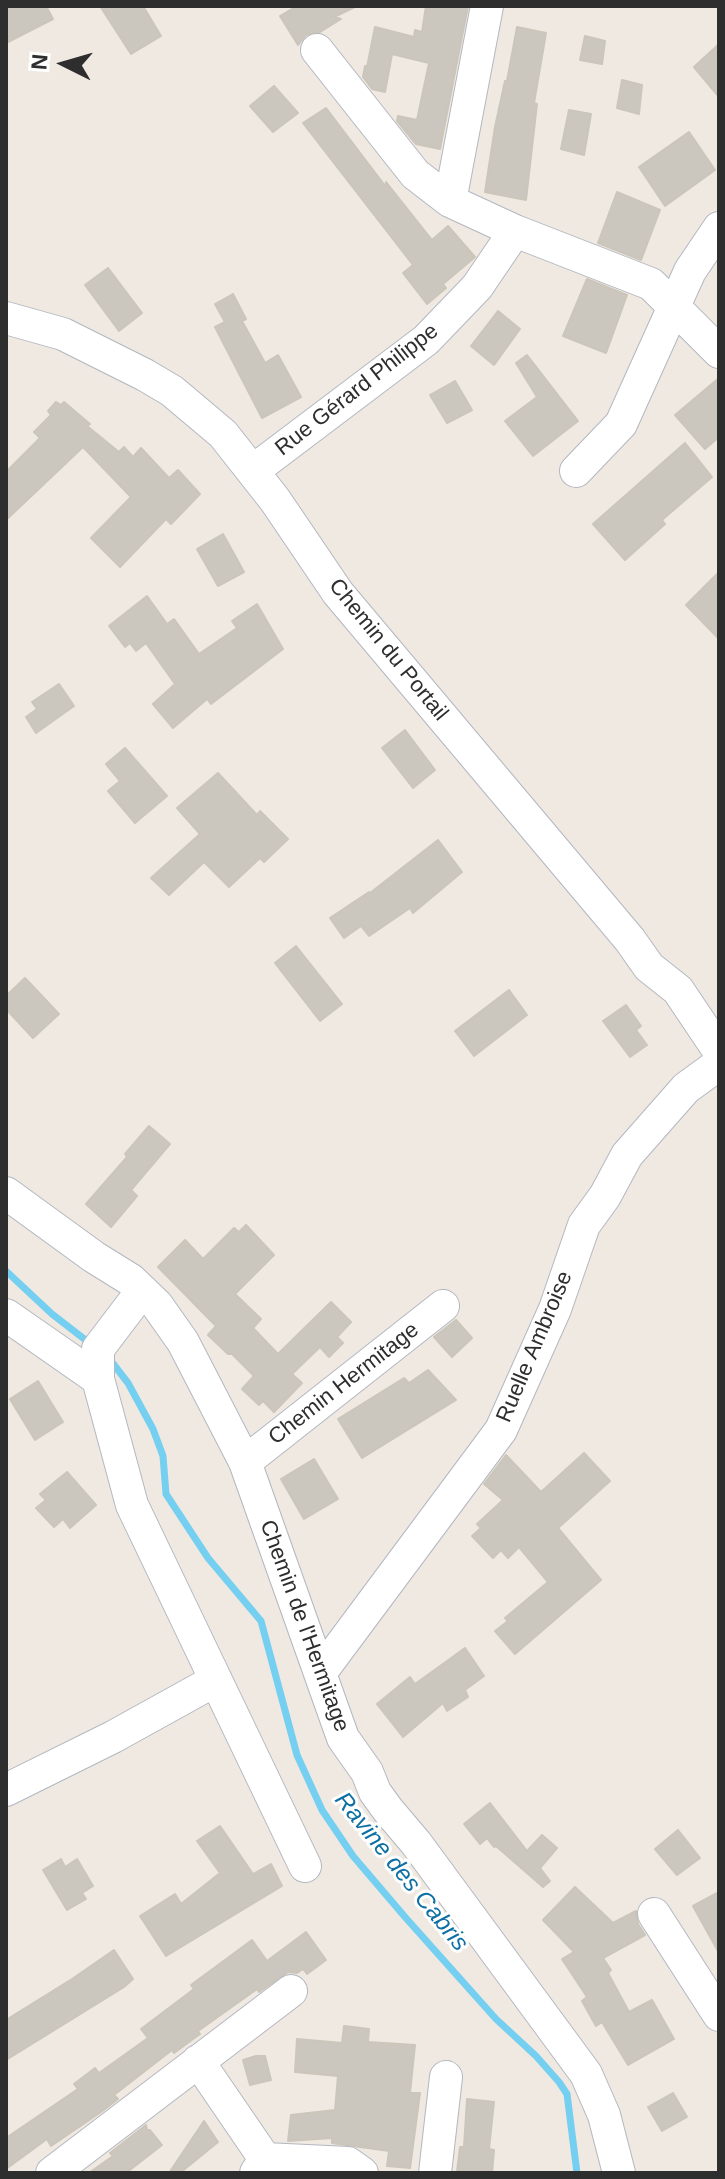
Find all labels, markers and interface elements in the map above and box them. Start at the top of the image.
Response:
north arrow [24,24,104,104]
text: N [26,53,53,71]
street label: Rue Gérard Philippe [270,318,444,462]
street label: Chemin du Portail [323,574,453,726]
street label: Ruelle Ambroise [491,1268,579,1426]
street label: Chemin Hermitage [264,1317,424,1451]
street label: Chemin de l'Hermitage [253,1517,355,1735]
water label: Ravine des Cabris [328,1787,474,1957]

